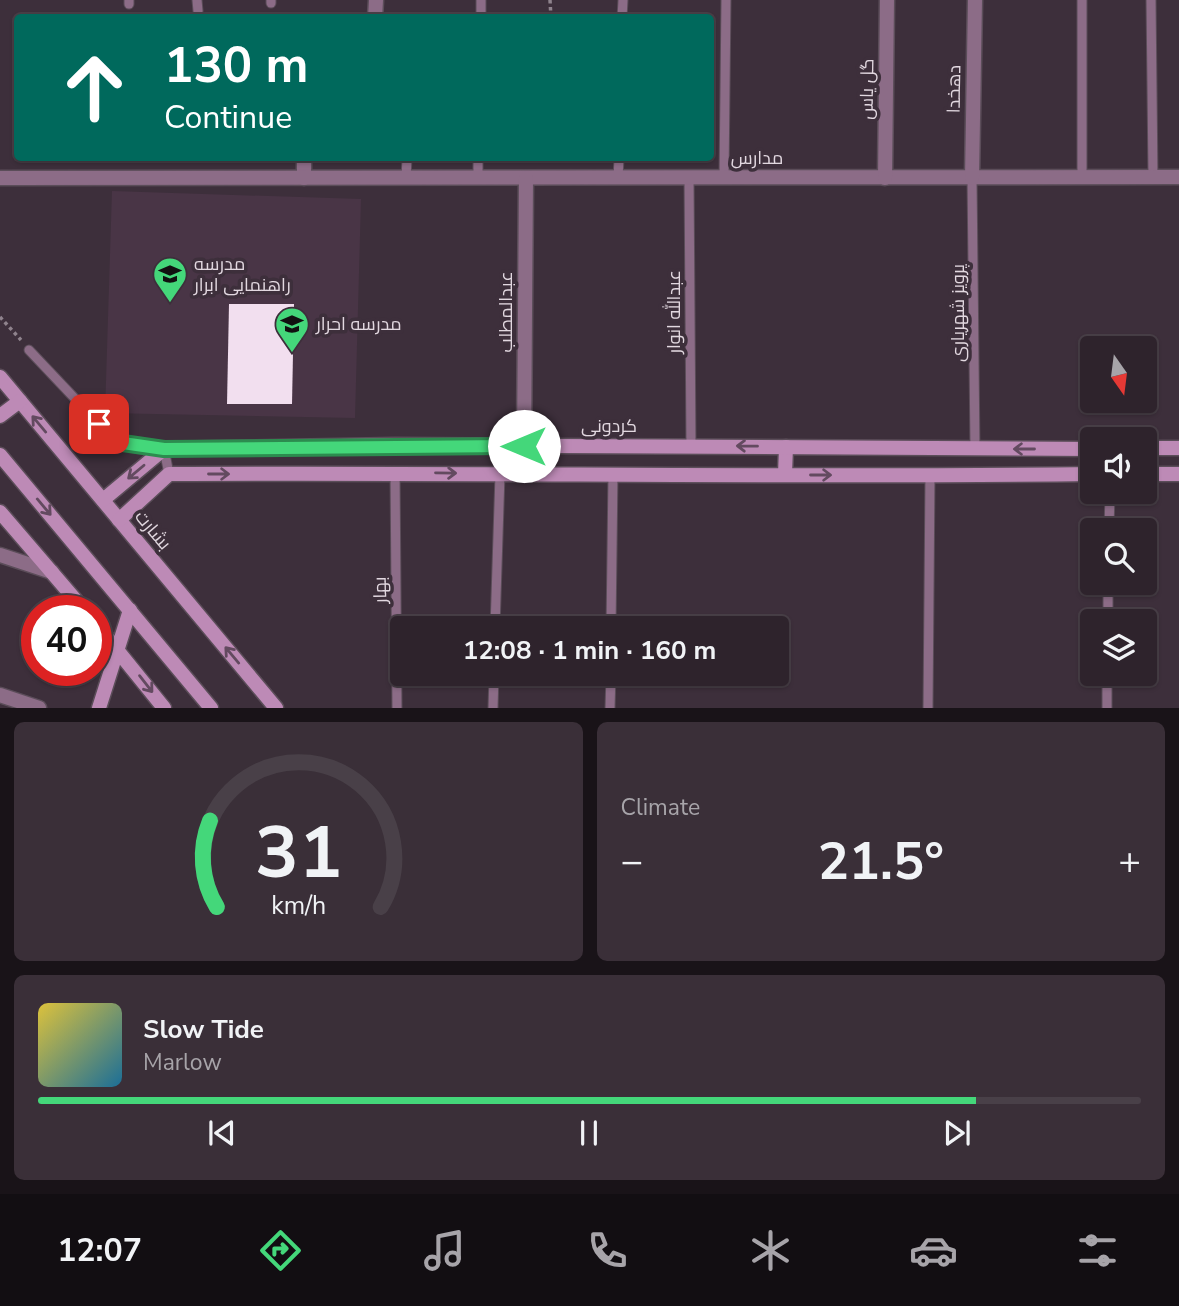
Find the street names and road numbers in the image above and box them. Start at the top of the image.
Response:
street label: گل یاس [854,58,880,120]
street label: دهخدا [942,65,966,113]
street label: مدارس [731,146,783,170]
street label: پرویز شهریاری [946,264,970,362]
street label: عبدالله انوار [662,270,686,355]
street label: عبدالمطلب [494,271,518,353]
street label: کردونی [581,414,637,438]
street label: بشارت [129,505,177,555]
street label: بهار [368,576,392,605]

